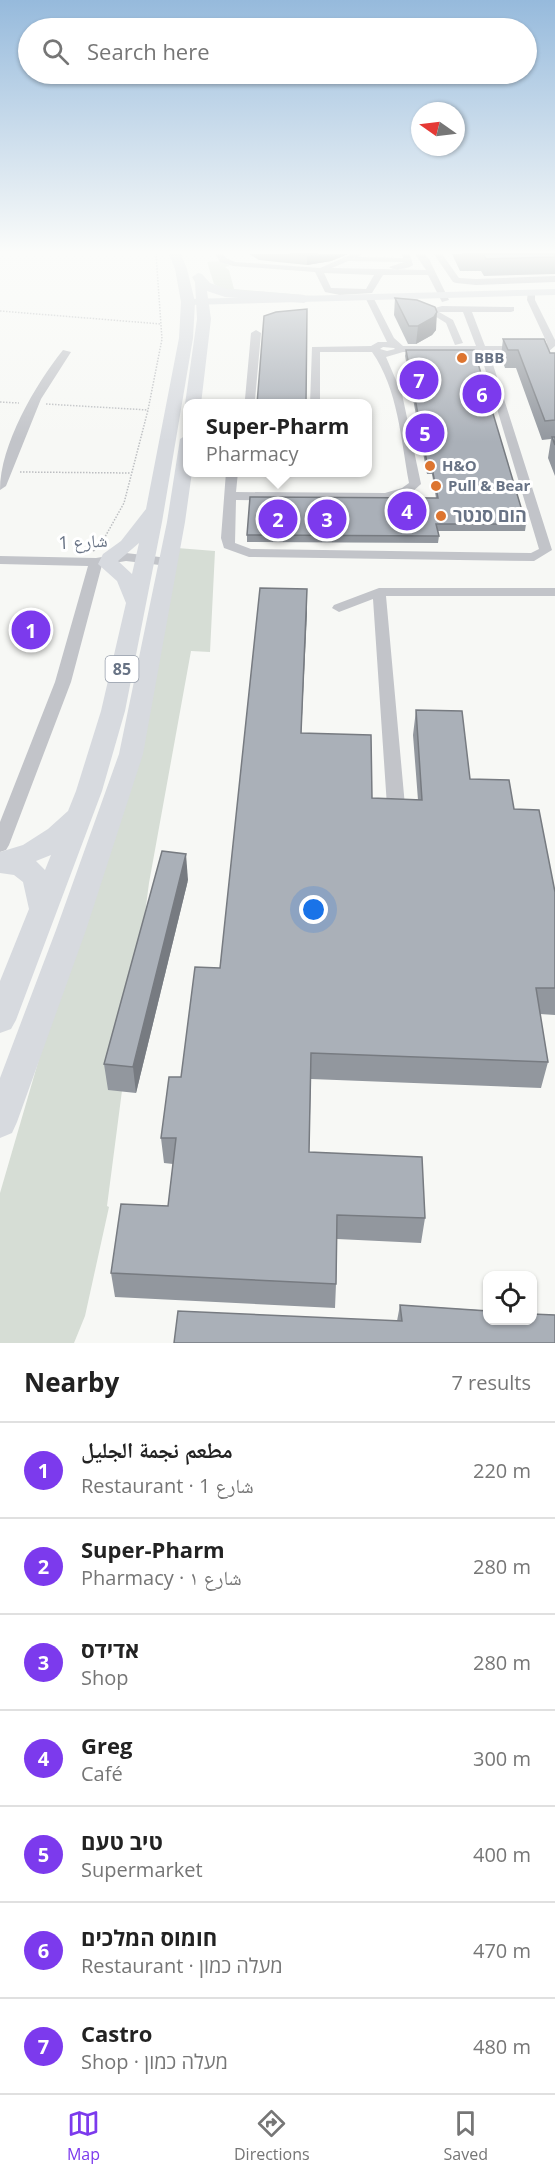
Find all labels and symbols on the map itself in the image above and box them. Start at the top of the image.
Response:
north arrow [411,102,465,156]
place label: BBB [474,347,504,367]
marker: BBB [455,351,469,365]
pin: 7 [400,358,438,403]
pin: 6 [462,372,502,416]
pin: 5 [406,410,444,456]
place label: H&O [442,455,477,475]
marker: H&O [423,459,437,473]
place label: Pull & Bear [448,475,530,495]
marker: Pull & Bear [429,479,443,493]
pin: 4 [388,488,426,534]
pin: 2 [258,496,298,542]
pin: 3 [308,496,346,542]
place label: הום סנטר [453,503,527,527]
marker: הום סנטר [434,509,448,523]
street label: شارع 1 [58,528,108,554]
pin: 1 [12,608,51,652]
road number: 85 [106,656,138,682]
your location [299,895,328,924]

